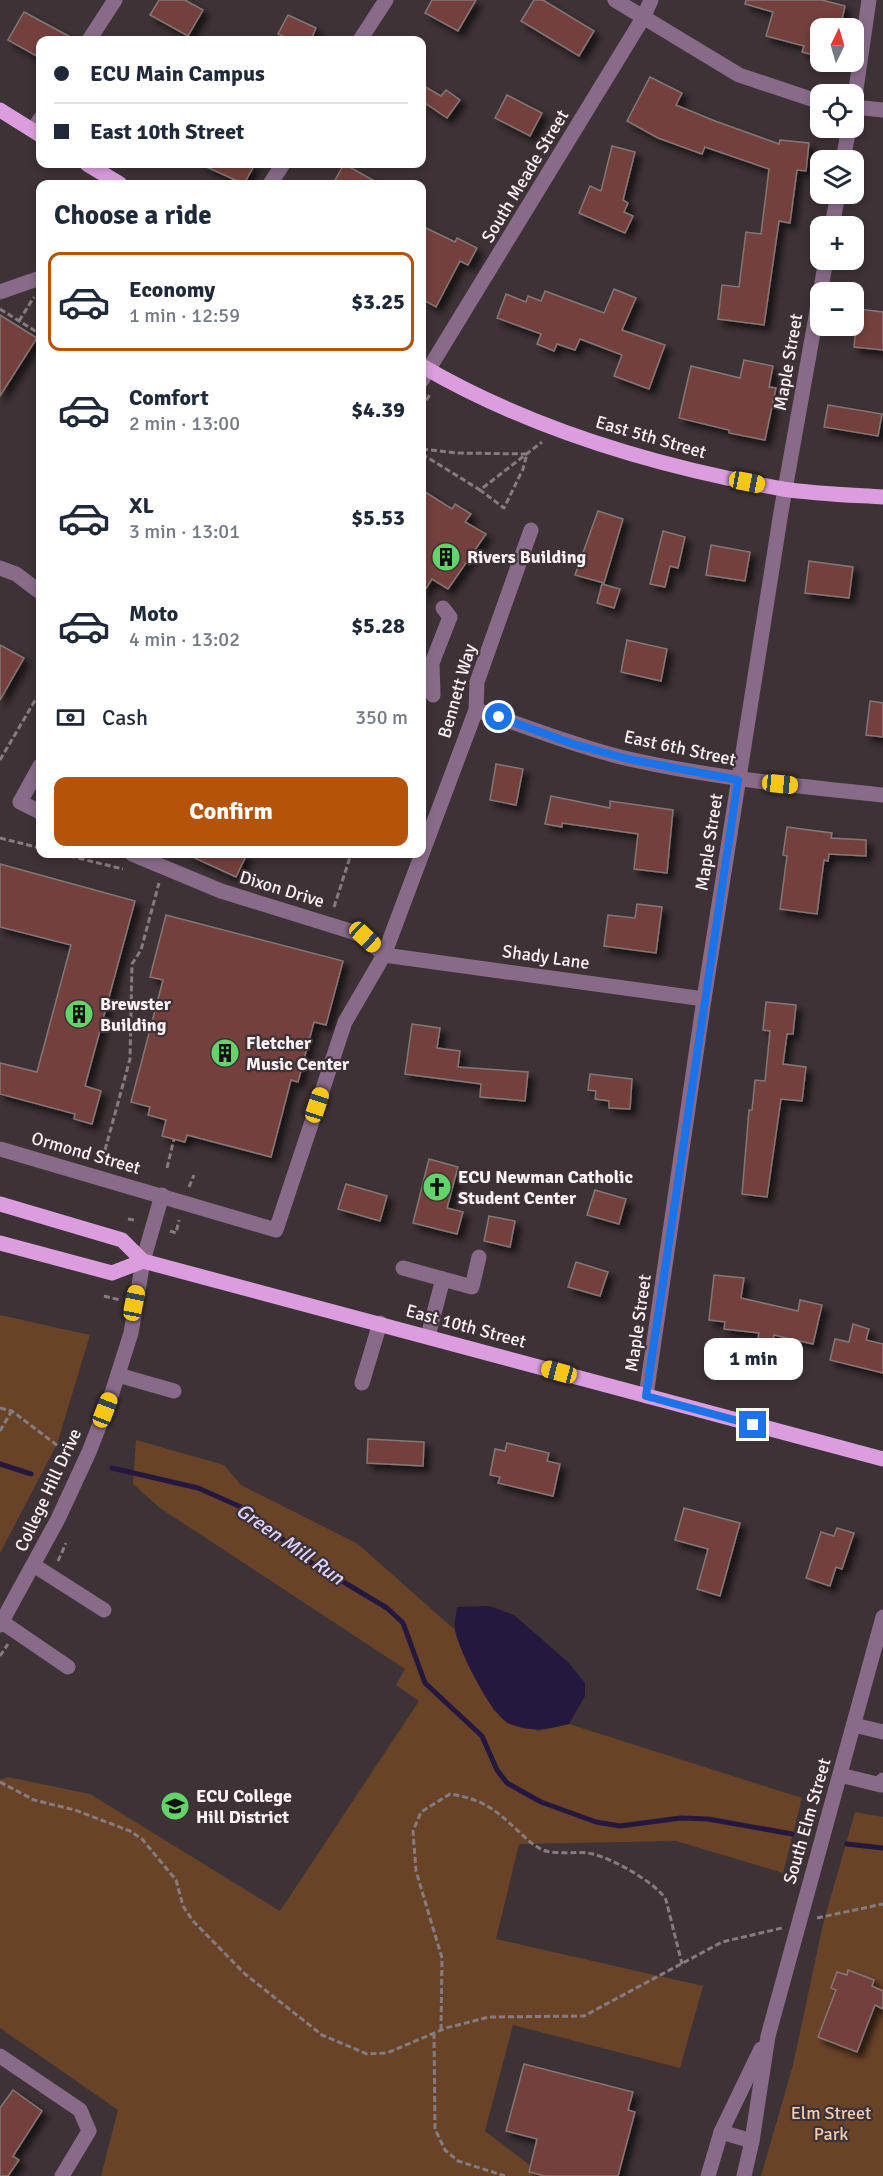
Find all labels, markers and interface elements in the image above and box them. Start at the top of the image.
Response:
north arrow [810,18,864,72]
map controls [810,18,864,336]
text: ECU Main Campus [90,60,265,87]
button: locate [810,84,864,138]
street label: South Meade Street [477,105,573,247]
text: East 10th Street [90,118,244,145]
button: layers [810,150,864,204]
text: Choose a ride [54,199,212,232]
button: + [810,216,864,270]
icon: car [57,275,111,329]
text: Economy [129,276,215,303]
button: − [810,282,864,336]
text: $3.25 [351,288,405,315]
text: 1 min · 12:59 [129,303,240,328]
street label: Maple Street [769,312,807,412]
icon: car [57,383,111,437]
text: Comfort [129,384,209,411]
text: $4.39 [351,396,405,423]
text: 2 min · 13:00 [129,411,240,436]
street label: East 5th Street [593,411,709,463]
car [728,470,766,494]
icon: car [57,491,111,545]
text: XL [129,492,154,519]
text: $5.53 [351,504,405,531]
text: 3 min · 13:01 [129,519,240,544]
building icon: Rivers Building [430,541,462,573]
place label: Rivers Building [467,546,587,568]
icon: car [57,599,111,653]
text: Moto [129,600,178,627]
text: $5.28 [351,612,405,639]
text: 4 min · 13:02 [129,627,240,652]
street label: Bennett Way [433,641,481,741]
icon: cash [54,701,87,734]
route start [485,703,512,730]
text: Cash [102,704,148,731]
text: 350 m [355,705,408,730]
street label: East 6th Street [622,725,738,771]
car [761,773,799,795]
button: Confirm [54,777,408,846]
street label: Maple Street [690,792,728,892]
street label: Dixon Drive [237,866,327,912]
car [346,918,384,956]
street label: Shady Lane [501,940,591,974]
place label: Brewster Building [100,993,172,1036]
building icon: Brewster Building [63,998,95,1030]
place label: Fletcher Music Center [246,1032,350,1075]
building icon: Fletcher Music Center [209,1037,241,1069]
car [303,1085,331,1125]
street label: Ormond Street [29,1127,143,1179]
place label: ECU Newman Catholic Student Center [458,1166,633,1209]
church icon: ECU Newman Catholic Student Center [421,1171,453,1203]
street label: Maple Street [620,1273,656,1373]
car [122,1284,146,1322]
street label: East 10th Street [403,1299,529,1353]
callout: 1 min [704,1338,802,1380]
text: 1 min [729,1346,778,1371]
car [539,1359,579,1385]
car [90,1390,120,1430]
route end [739,1411,766,1438]
street label: College Hill Drive [10,1425,86,1555]
water label: Green Mill Run [231,1498,350,1591]
street label: South Elm Street [779,1756,835,1886]
place label: ECU College Hill District [196,1785,292,1828]
school or university icon: ECU College Hill District [159,1790,191,1822]
park label: Elm Street Park [791,2102,871,2145]

